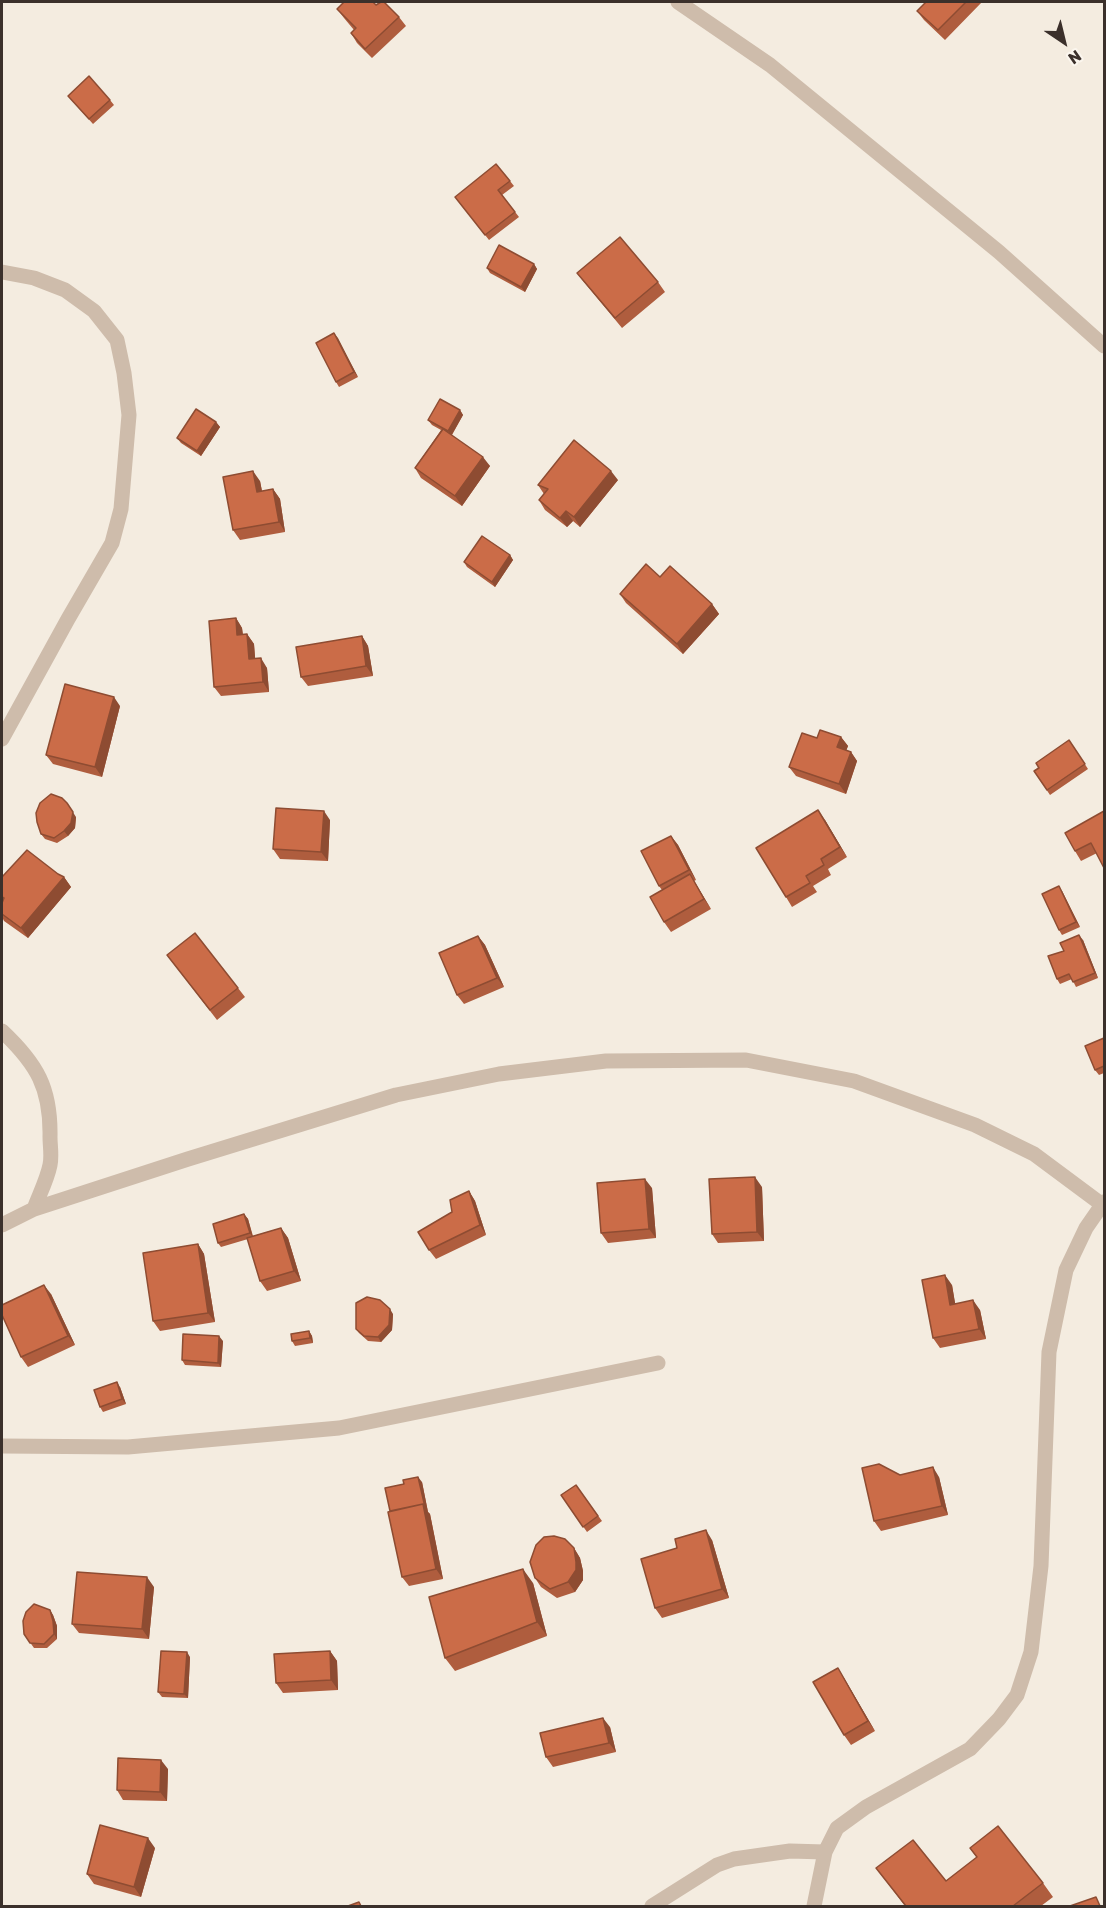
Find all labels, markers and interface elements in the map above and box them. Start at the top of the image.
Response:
north arrow [1034,12,1094,72]
text: N [1064,46,1085,68]

